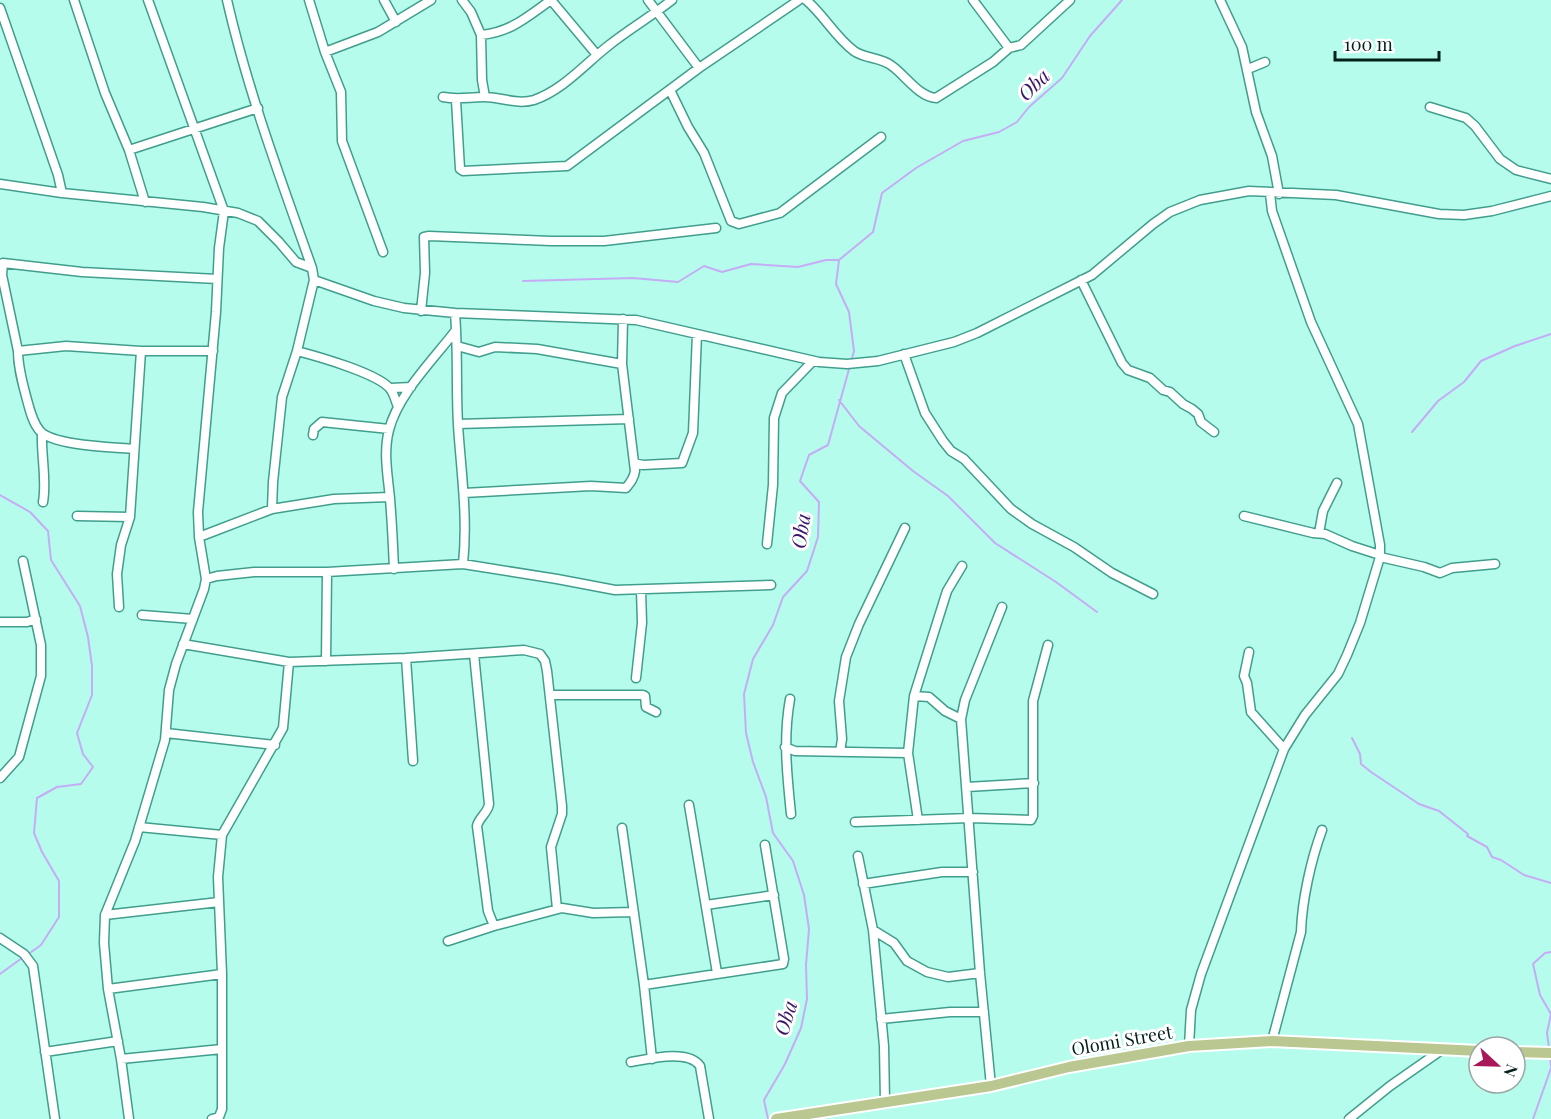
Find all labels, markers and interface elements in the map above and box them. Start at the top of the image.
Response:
scale bar [1335,24,1438,62]
text: 100 m [1344,32,1393,56]
water label: Oba [1011,62,1055,106]
water label: Oba [783,511,816,550]
water label: Oba [767,997,803,1038]
street label: Olomi Street [1069,1019,1175,1061]
north arrow [1467,1035,1527,1095]
text: N [1499,1062,1523,1081]

